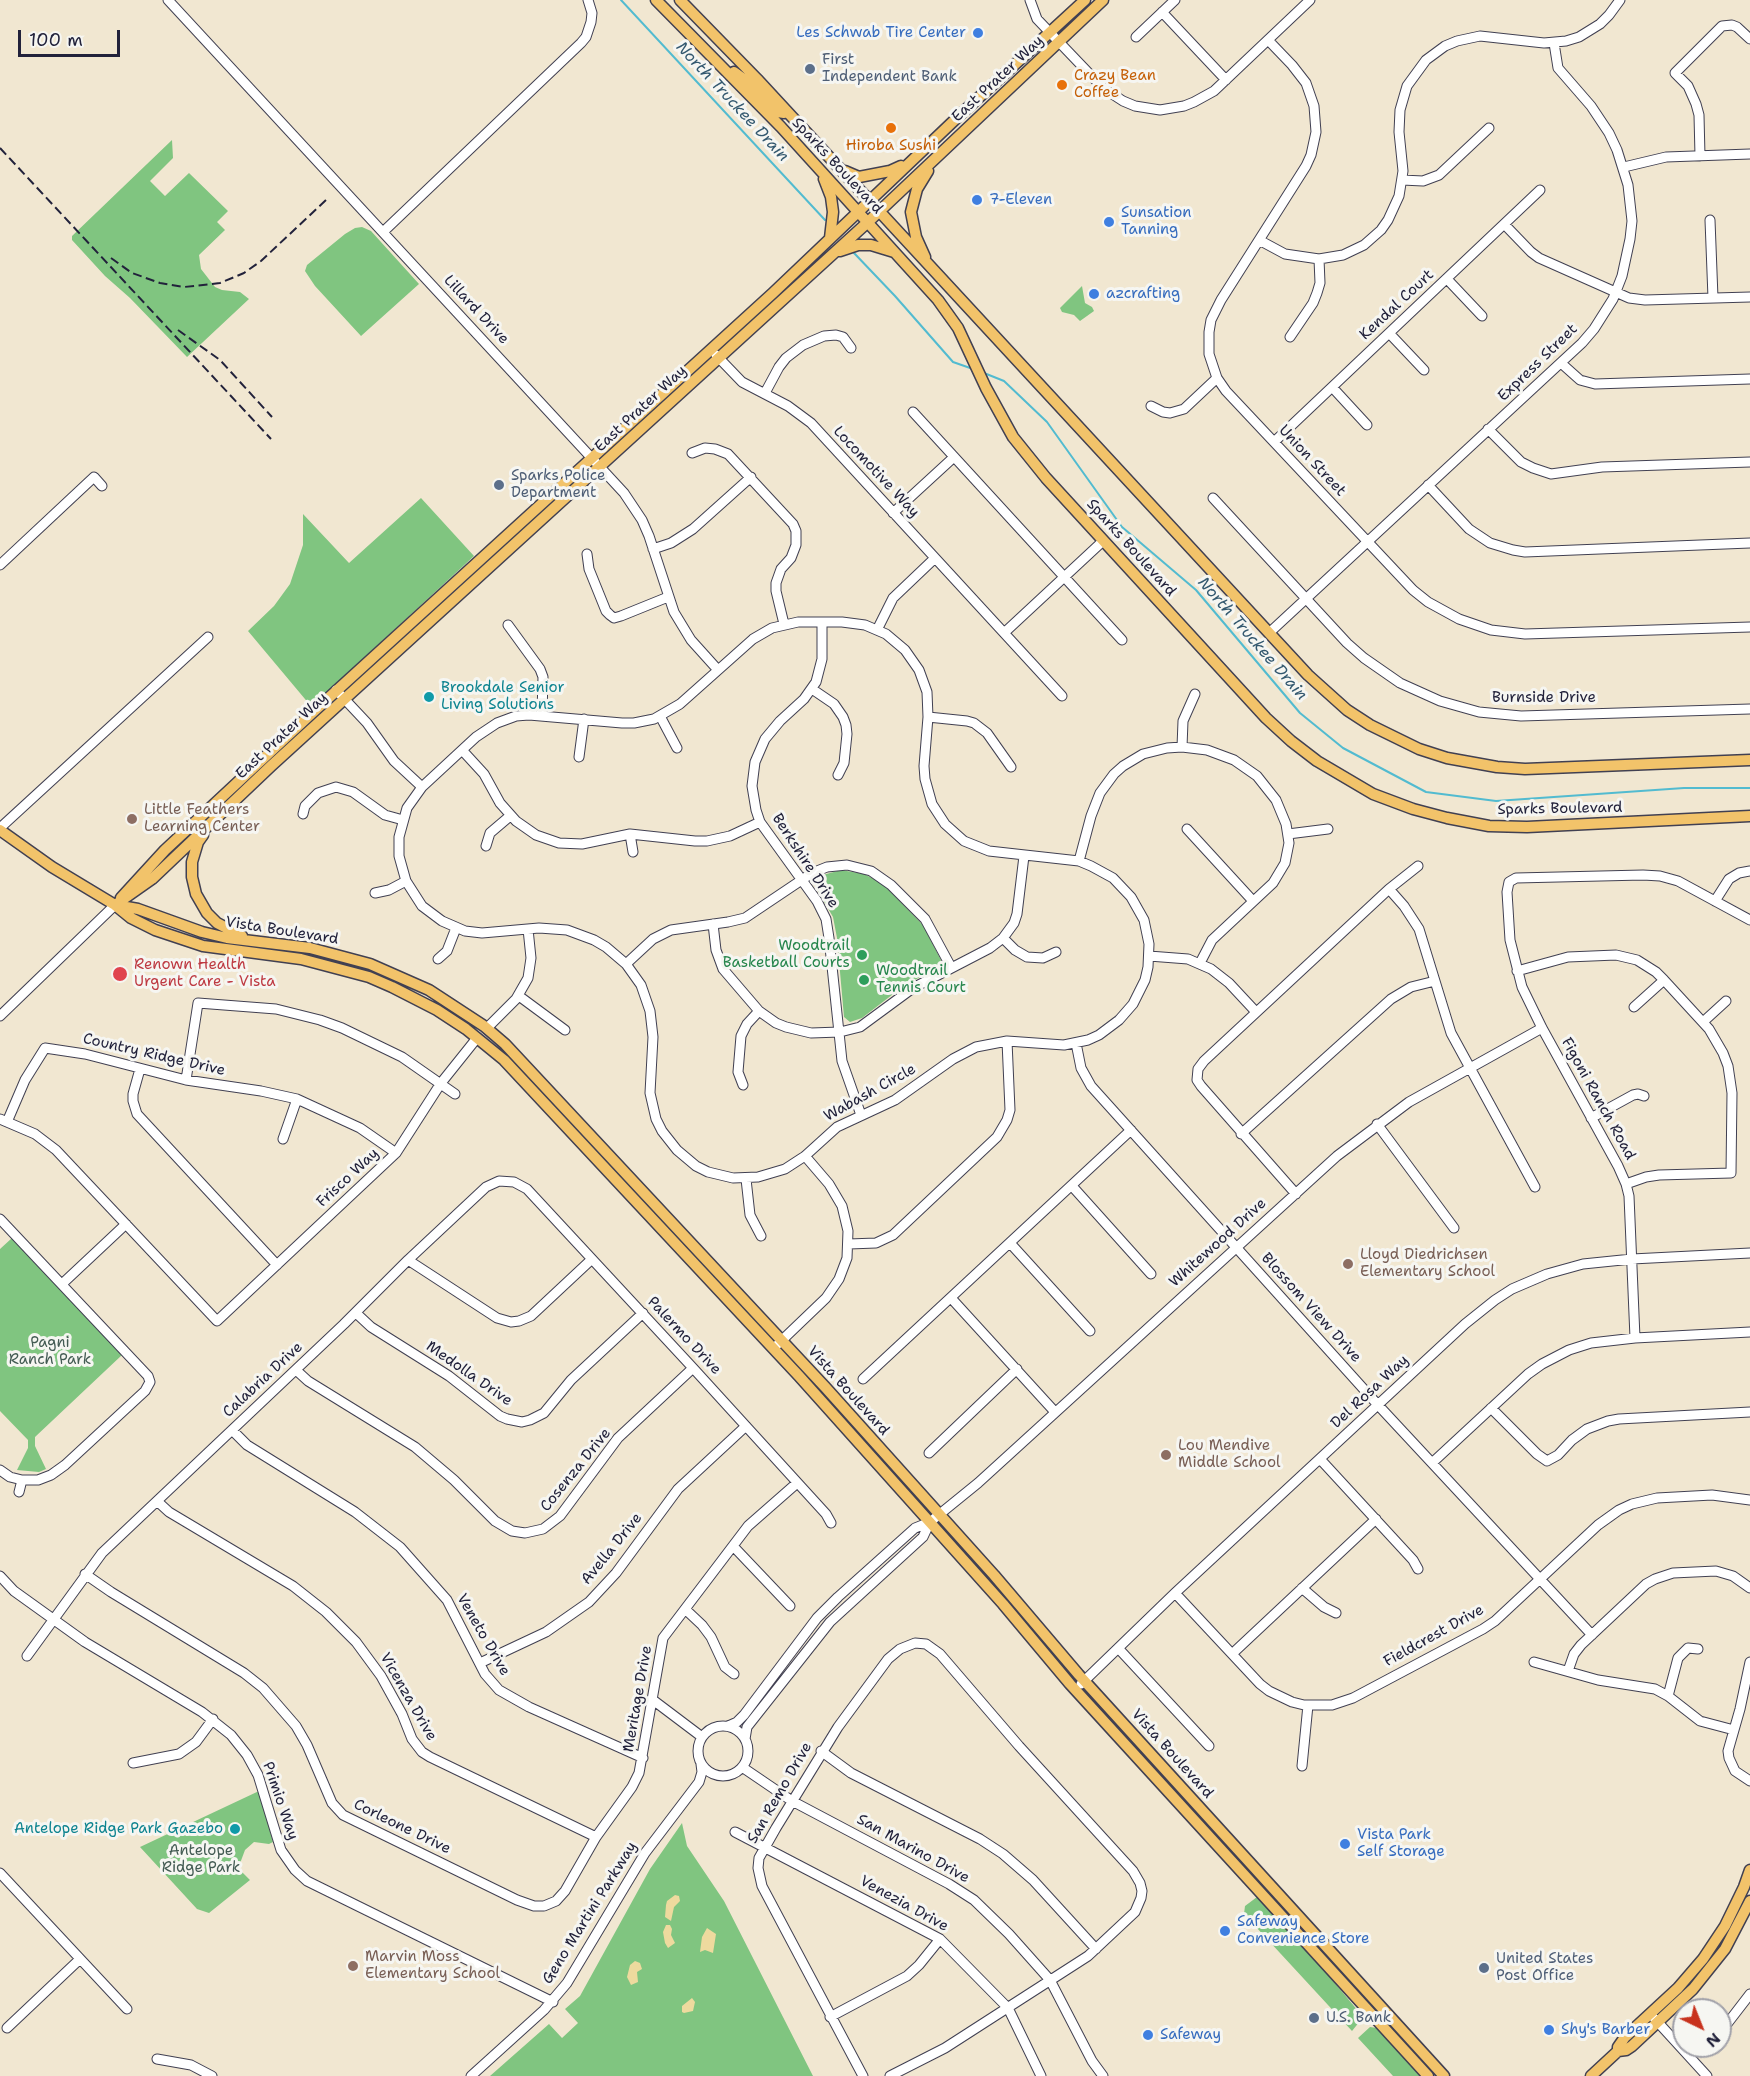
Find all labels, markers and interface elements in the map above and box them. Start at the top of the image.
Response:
scale bar [21,18,123,56]
place label: Les Schwab Tire Center [796,24,966,42]
marker: Les Schwab Tire Center [971,26,985,40]
text: 100 m [29,28,83,52]
street label: East Prater Way [948,32,1048,126]
water label: North Truckee Drain [671,38,793,166]
place label: First Independent Bank [822,51,957,86]
marker: First Independent Bank [803,62,817,76]
place label: Crazy Bean Coffee [1074,67,1156,102]
marker: Crazy Bean Coffee [1055,78,1069,92]
street label: Sparks Boulevard [788,114,886,218]
marker: Hiroba Sushi [884,121,898,135]
place label: Hiroba Sushi [846,137,936,155]
place label: 7-Eleven [989,191,1052,209]
marker: 7-Eleven [970,193,984,207]
place label: Sunsation Tanning [1121,204,1192,239]
marker: Sunsation Tanning [1102,215,1116,229]
street label: Kendal Court [1356,266,1438,344]
street label: Lillard Drive [439,272,513,348]
place label: azcrafting [1106,285,1180,303]
marker: azcrafting [1087,287,1101,301]
street label: Express Street [1494,320,1582,406]
street label: East Prater Way [591,362,691,456]
street label: Union Street [1275,422,1349,500]
street label: Locomotive Way [829,423,923,521]
place label: Sparks Police Department [511,467,606,502]
marker: Sparks Police Department [492,478,506,492]
street label: Sparks Boulevard [1082,495,1180,601]
water label: North Truckee Drain [1193,573,1311,705]
place label: Brookdale Senior Living Solutions [441,679,565,714]
street label: East Prater Way [232,689,332,783]
street label: Burnside Drive [1492,689,1596,707]
marker: Brookdale Senior Living Solutions [422,690,436,704]
street label: Sparks Boulevard [1497,799,1623,819]
place label: Little Feathers Learning Center [144,801,260,836]
street label: Berkshire Drive [768,810,842,912]
marker: Little Feathers Learning Center [125,812,139,826]
street label: Vista Boulevard [224,913,340,949]
place label: Woodtrail Basketball Courts [723,937,850,972]
marker: Woodtrail Basketball Courts [855,948,869,962]
place label: Renown Health Urgent Care - Vista [134,956,276,991]
place label: Woodtrail Tennis Court [876,962,966,997]
marker: Renown Health Urgent Care - Vista [111,965,129,983]
marker: Woodtrail Tennis Court [857,973,871,987]
street label: Country Ridge Drive [81,1030,227,1080]
street label: Figoni Ranch Road [1557,1035,1639,1163]
street label: Wabash Circle [821,1060,919,1126]
street label: Frisco Way [313,1145,383,1211]
street label: Whitewood Drive [1166,1195,1270,1291]
place label: Lloyd Diedrichsen Elementary School [1360,1246,1495,1281]
street label: Blossom View Drive [1257,1250,1365,1366]
marker: Lloyd Diedrichsen Elementary School [1341,1257,1355,1271]
street label: Palermo Drive [643,1293,725,1379]
park label: Pagni Ranch Park [9,1334,91,1369]
street label: Calabria Drive [219,1338,307,1422]
street label: Medolla Drive [422,1338,516,1410]
street label: Vista Boulevard [803,1343,893,1439]
street label: Del Rosa Way [1327,1351,1413,1433]
street label: Cosenza Drive [537,1425,615,1515]
place label: Lou Mendive Middle School [1178,1437,1280,1472]
marker: Lou Mendive Middle School [1159,1448,1173,1462]
street label: Avella Drive [578,1510,646,1588]
street label: Veneto Drive [452,1591,514,1679]
street label: Fieldcrest Drive [1381,1601,1487,1671]
street label: Meritage Drive [620,1644,656,1754]
street label: Vicenza Drive [376,1650,440,1744]
street label: Vista Boulevard [1127,1706,1217,1802]
street label: San Remo Drive [744,1739,816,1847]
street label: Primio Way [258,1759,302,1843]
street label: Corleone Drive [351,1796,453,1858]
street label: San Marino Drive [854,1811,972,1887]
place label: Antelope Ridge Park Gazebo [14,1820,223,1838]
marker: Antelope Ridge Park Gazebo [228,1822,242,1836]
place label: Vista Park Self Storage [1357,1826,1445,1861]
marker: Vista Park Self Storage [1338,1837,1352,1851]
street label: Geno Martini Parkway [539,1839,641,1987]
park label: Antelope Ridge Park [162,1842,240,1877]
street label: Venezia Drive [857,1872,951,1936]
place label: Safeway Convenience Store [1237,1913,1369,1948]
marker: Safeway Convenience Store [1218,1924,1232,1938]
place label: Marvin Moss Elementary School [365,1948,500,1983]
place label: United States Post Office [1496,1950,1594,1985]
marker: Marvin Moss Elementary School [346,1959,360,1973]
marker: United States Post Office [1477,1961,1491,1975]
north arrow [1672,1998,1732,2058]
place label: U.S. Bank [1326,2009,1391,2027]
marker: U.S. Bank [1307,2011,1321,2025]
place label: Shy's Barber [1561,2021,1650,2039]
marker: Shy's Barber [1542,2023,1556,2037]
place label: Safeway [1160,2026,1221,2044]
marker: Safeway [1141,2028,1155,2042]
text: N [1701,2028,1725,2052]

